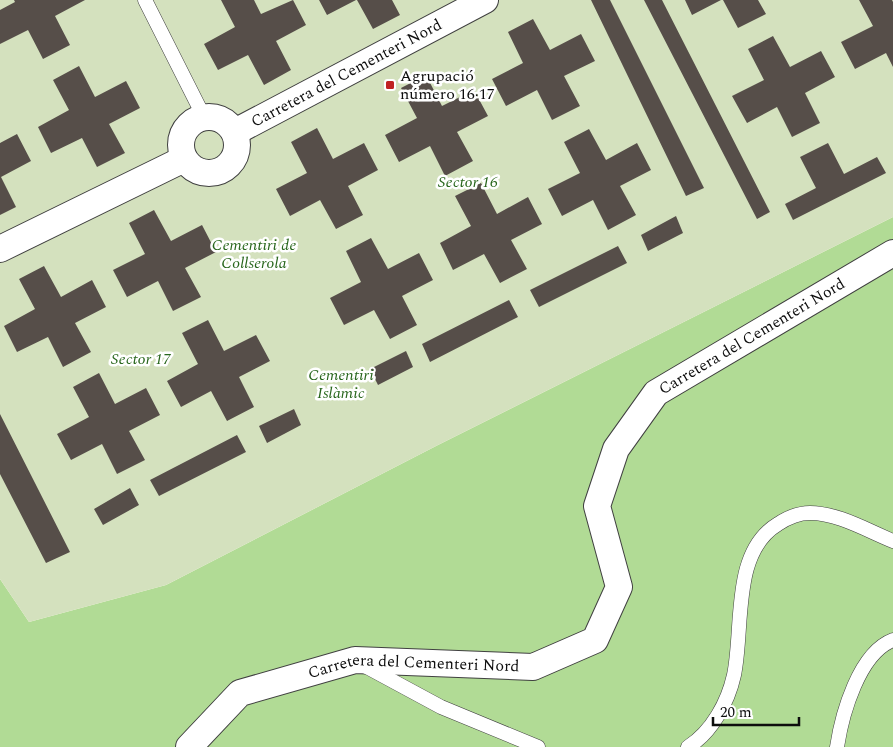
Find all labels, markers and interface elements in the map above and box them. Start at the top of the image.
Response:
street label: Carretera del Cementeri Nord [247,13,446,133]
place label: Agrupació número 16·17 [400,64,495,106]
marker: Agrupació número 16·17 [384,79,396,91]
park label: Sector 16 [438,170,498,194]
park label: Cementiri de Collserola [212,233,296,275]
street label: Carretera del Cementeri Nord [654,272,850,401]
park label: Sector 17 [111,347,172,371]
park label: Cementiri Islàmic [308,363,374,405]
street label: Carretera del Cementeri Nord [305,648,520,685]
scale bar [713,694,799,726]
text: 20 m [720,701,752,724]

